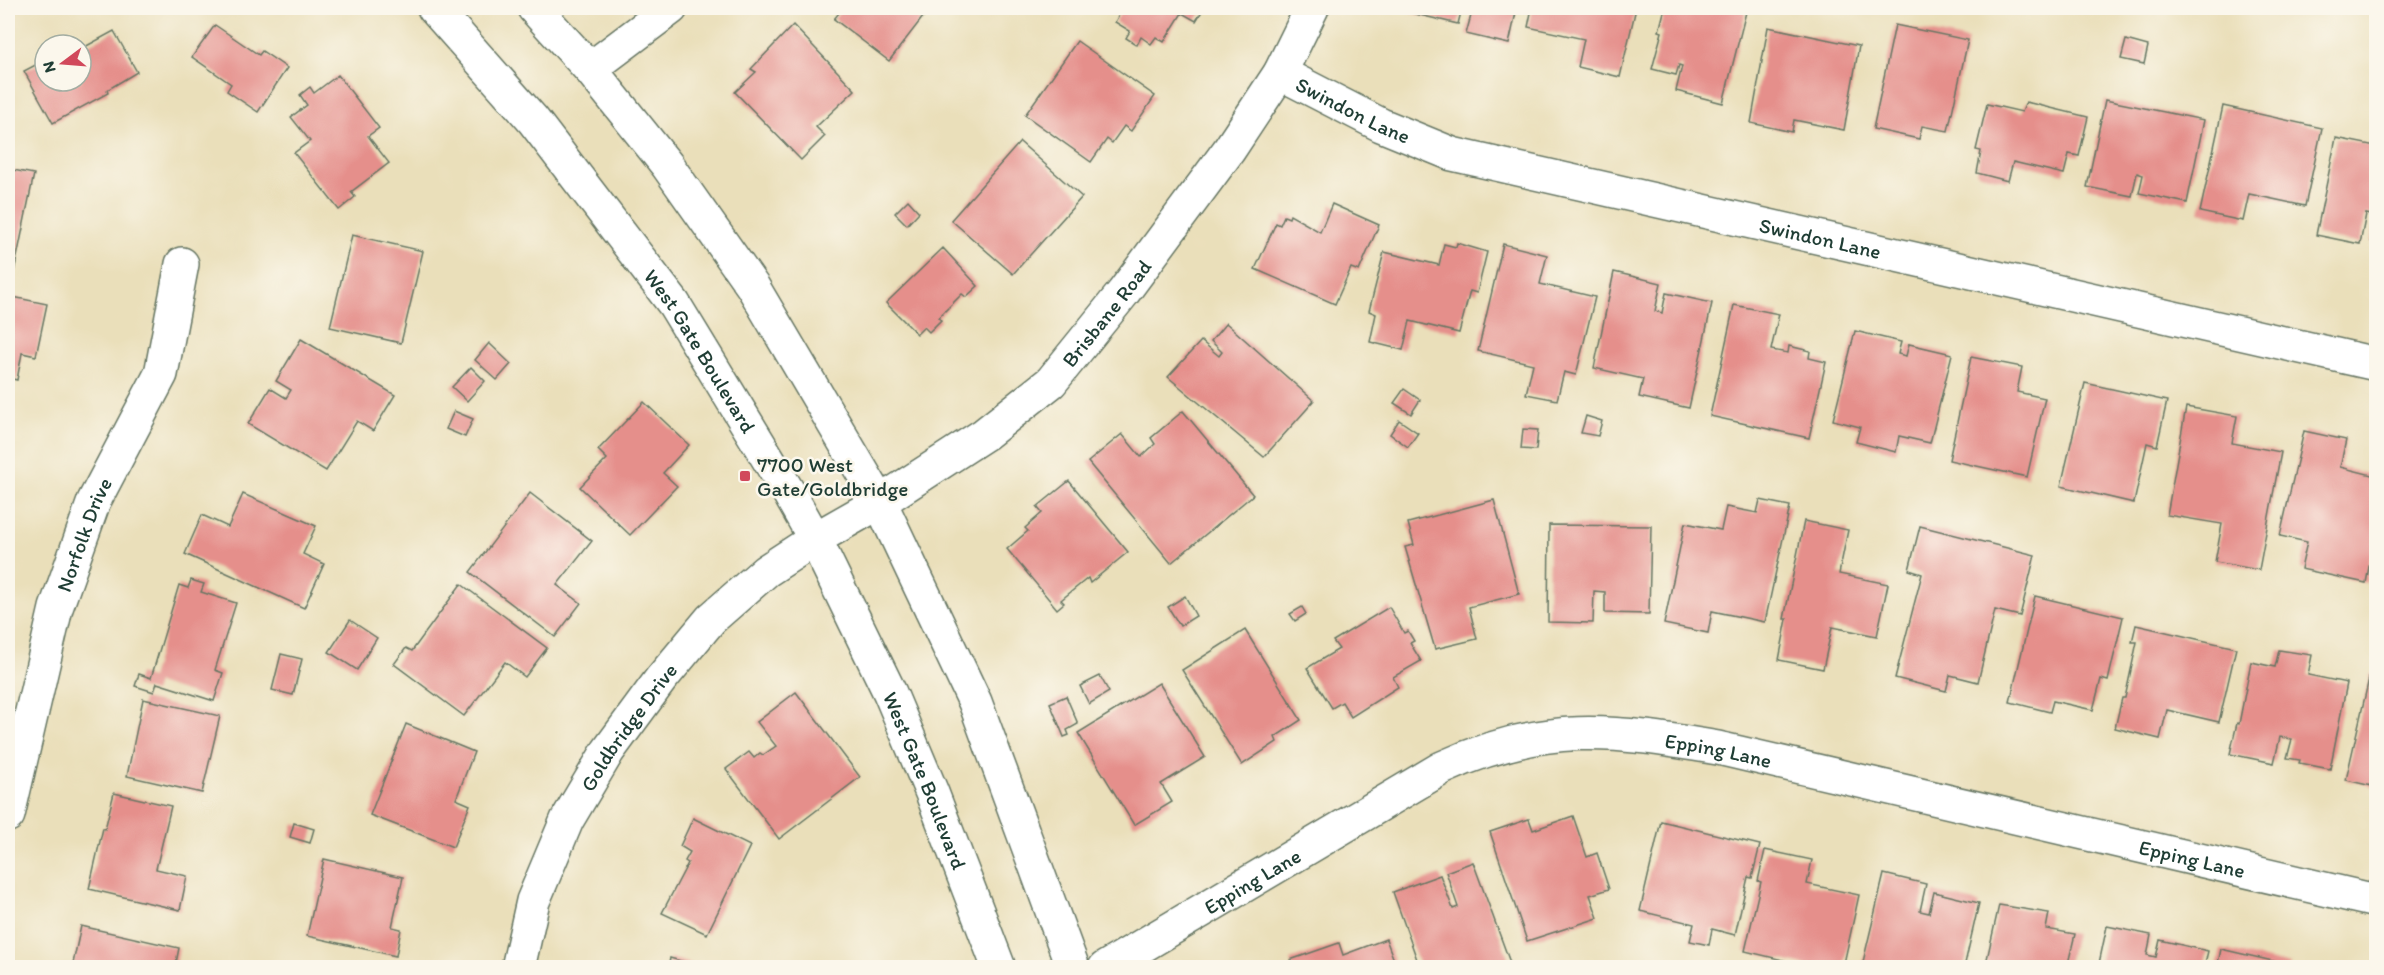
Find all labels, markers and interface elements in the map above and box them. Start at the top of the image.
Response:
north arrow [33,33,93,93]
text: N [38,59,60,75]
street label: Swindon Lane [1292,71,1414,148]
street label: Swindon Lane [1757,212,1884,264]
street label: Brisbane Road [1056,255,1156,372]
street label: West Gate Boulevard [639,264,762,438]
place label: 7700 West Gate/Goldbridge [757,452,908,501]
marker: 7700 West Gate/Goldbridge [738,469,752,483]
street label: Norfolk Drive [50,473,117,595]
street label: Goldbridge Drive [575,658,682,796]
street label: West Gate Boulevard [878,688,973,873]
street label: Epping Lane [1663,727,1774,773]
street label: Epping Lane [2137,834,2248,883]
street label: Epping Lane [1199,842,1305,919]

